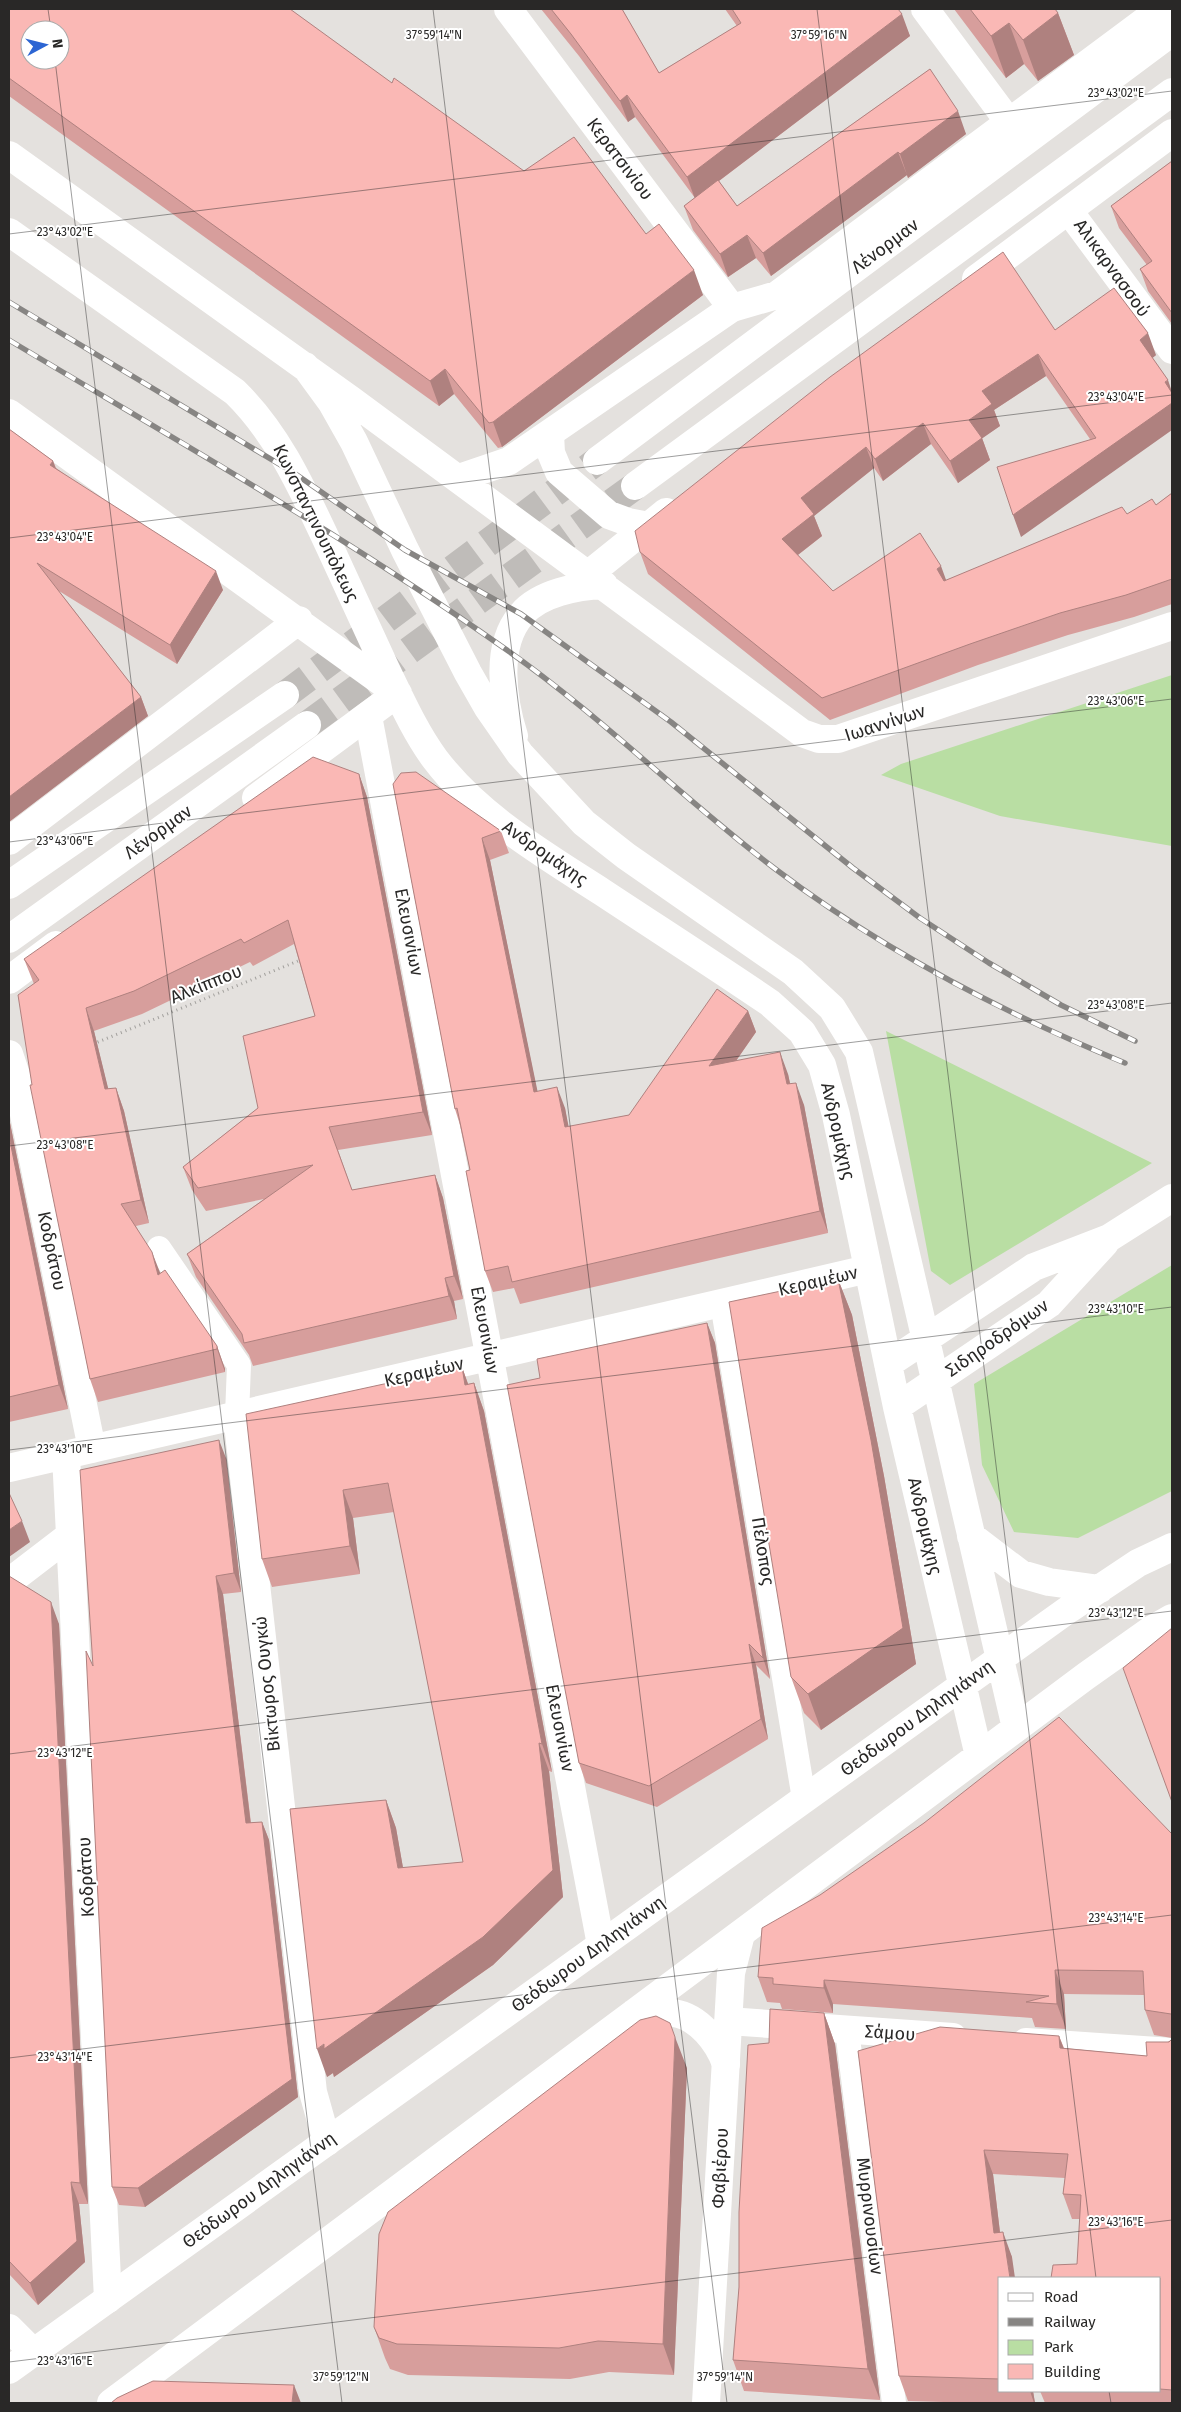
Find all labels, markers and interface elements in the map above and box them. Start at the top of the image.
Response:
north arrow [20,20,70,70]
text: 37°59'14"N [406,28,462,42]
text: 37°59'16"N [791,28,847,42]
text: N [48,38,66,49]
text: 23°43'02"E [1088,86,1144,100]
street label: Κερατσινίου [582,114,658,204]
street label: Λένορμαν [847,213,923,278]
street label: Αλικαρνασσού [1069,215,1155,321]
text: 23°43'02"E [37,225,93,239]
text: 23°43'04"E [1088,390,1144,404]
street label: Κωνσταντινουπόλεως [268,440,364,606]
text: 23°43'04"E [37,530,93,544]
text: 23°43'06"E [1088,694,1144,708]
street label: Ιωαννίνων [842,700,928,746]
street label: Λένορμαν [120,800,196,864]
street label: Ανδρομάχης [498,816,592,891]
text: 23°43'06"E [37,834,93,848]
street label: Ελευσινίων [390,886,428,978]
street label: Αλκίππου [167,960,245,1008]
text: 23°43'08"E [1087,998,1145,1012]
street label: Ανδρομάχης [816,1080,860,1182]
text: 23°43'08"E [36,1138,94,1152]
street label: Κοδράτου [33,1209,71,1293]
street label: Κεραμέων [776,1261,860,1301]
street label: Ελευσινίων [466,1284,504,1376]
street label: Σιδηροδρόμων [941,1294,1053,1382]
text: 23°43'10"E [1088,1302,1144,1316]
street label: Κεραμέων [382,1352,466,1392]
text: 23°43'10"E [37,1442,93,1456]
street label: Ανδρομάχης [903,1475,947,1577]
street label: Πέλοπος [747,1515,779,1587]
text: 23°43'12"E [1088,1606,1144,1620]
street label: Βίκτωρος Ουγκώ [249,1615,285,1753]
street label: Θεόδωρου Δηληγιάννη [836,1655,998,1781]
street label: Ελευσινίων [541,1682,579,1774]
text: 23°43'12"E [37,1746,93,1760]
street label: Κοδράτου [73,1836,99,1918]
street label: Θεόδωρου Δηληγιάννη [507,1891,669,2017]
text: 23°43'14"E [1088,1911,1144,1925]
street label: Σάμου [864,2020,916,2046]
text: 23°43'14"E [37,2050,93,2064]
street label: Θεόδωρου Δηληγιάννη [178,2127,340,2253]
street label: Φαβιέρου [707,2127,733,2209]
street label: Μυρρινουσίων [852,2156,888,2276]
text: 23°43'16"E [1088,2215,1144,2229]
legend [998,2277,1161,2392]
text: Road [1044,2288,1079,2306]
text: Railway [1044,2313,1096,2331]
text: Park [1044,2338,1074,2356]
text: 23°43'16"E [37,2354,93,2368]
text: Building [1044,2363,1100,2381]
text: 37°59'12"N [313,2370,369,2384]
text: 37°59'14"N [697,2370,753,2384]

